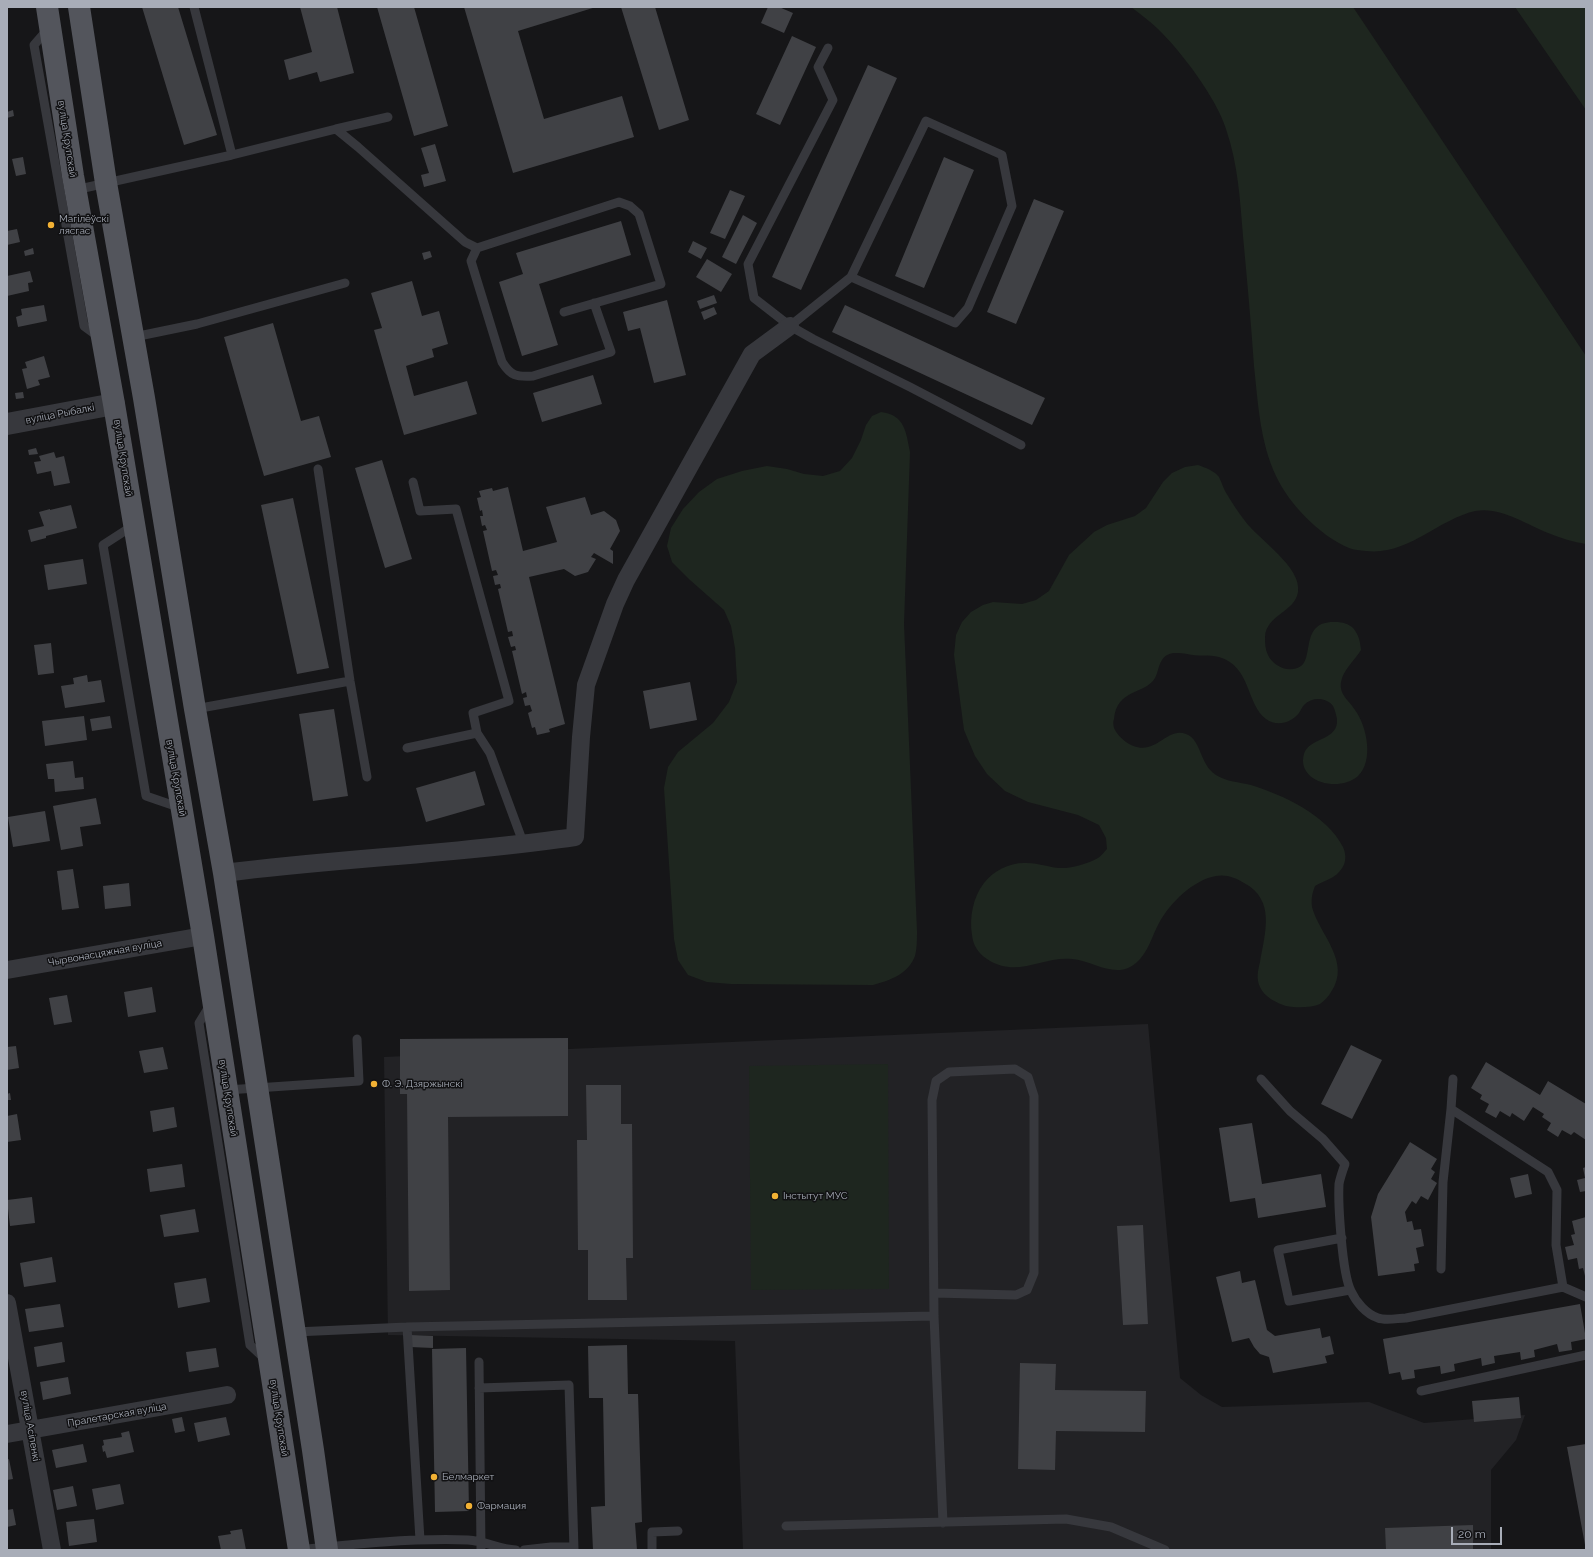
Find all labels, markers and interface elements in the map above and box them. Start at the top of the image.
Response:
street label: вуліца Крупскай [55,100,79,178]
place label: Магілёўскі лясгас [59,213,109,236]
marker: Магілёўскі лясгас [46,220,56,230]
street label: вуліца Рыбалкі [24,401,96,427]
street label: вуліца Крупскай [111,419,135,497]
street label: вуліца Крупскай [163,739,189,817]
street label: Чырвонасцяжная вуліца [47,937,163,969]
street label: вуліца Крупскай [216,1059,240,1137]
place label: Ф. Э. Дзяржынскі [382,1078,463,1090]
marker: Ф. Э. Дзяржынскі [369,1079,379,1089]
place label: Інстытут МУС [783,1190,848,1202]
marker: Інстытут МУС [770,1191,780,1201]
street label: вуліца Крупскай [267,1379,291,1457]
street label: вуліца Асіпенкі [18,1390,42,1462]
street label: Пралетарская вуліца [67,1400,167,1430]
place label: Белмаркет [442,1471,494,1483]
marker: Белмаркет [429,1472,439,1482]
place label: Фармация [477,1500,526,1512]
marker: Фармация [464,1501,474,1511]
scale bar [1453,1519,1504,1545]
text: 20 m [1458,1527,1486,1541]

